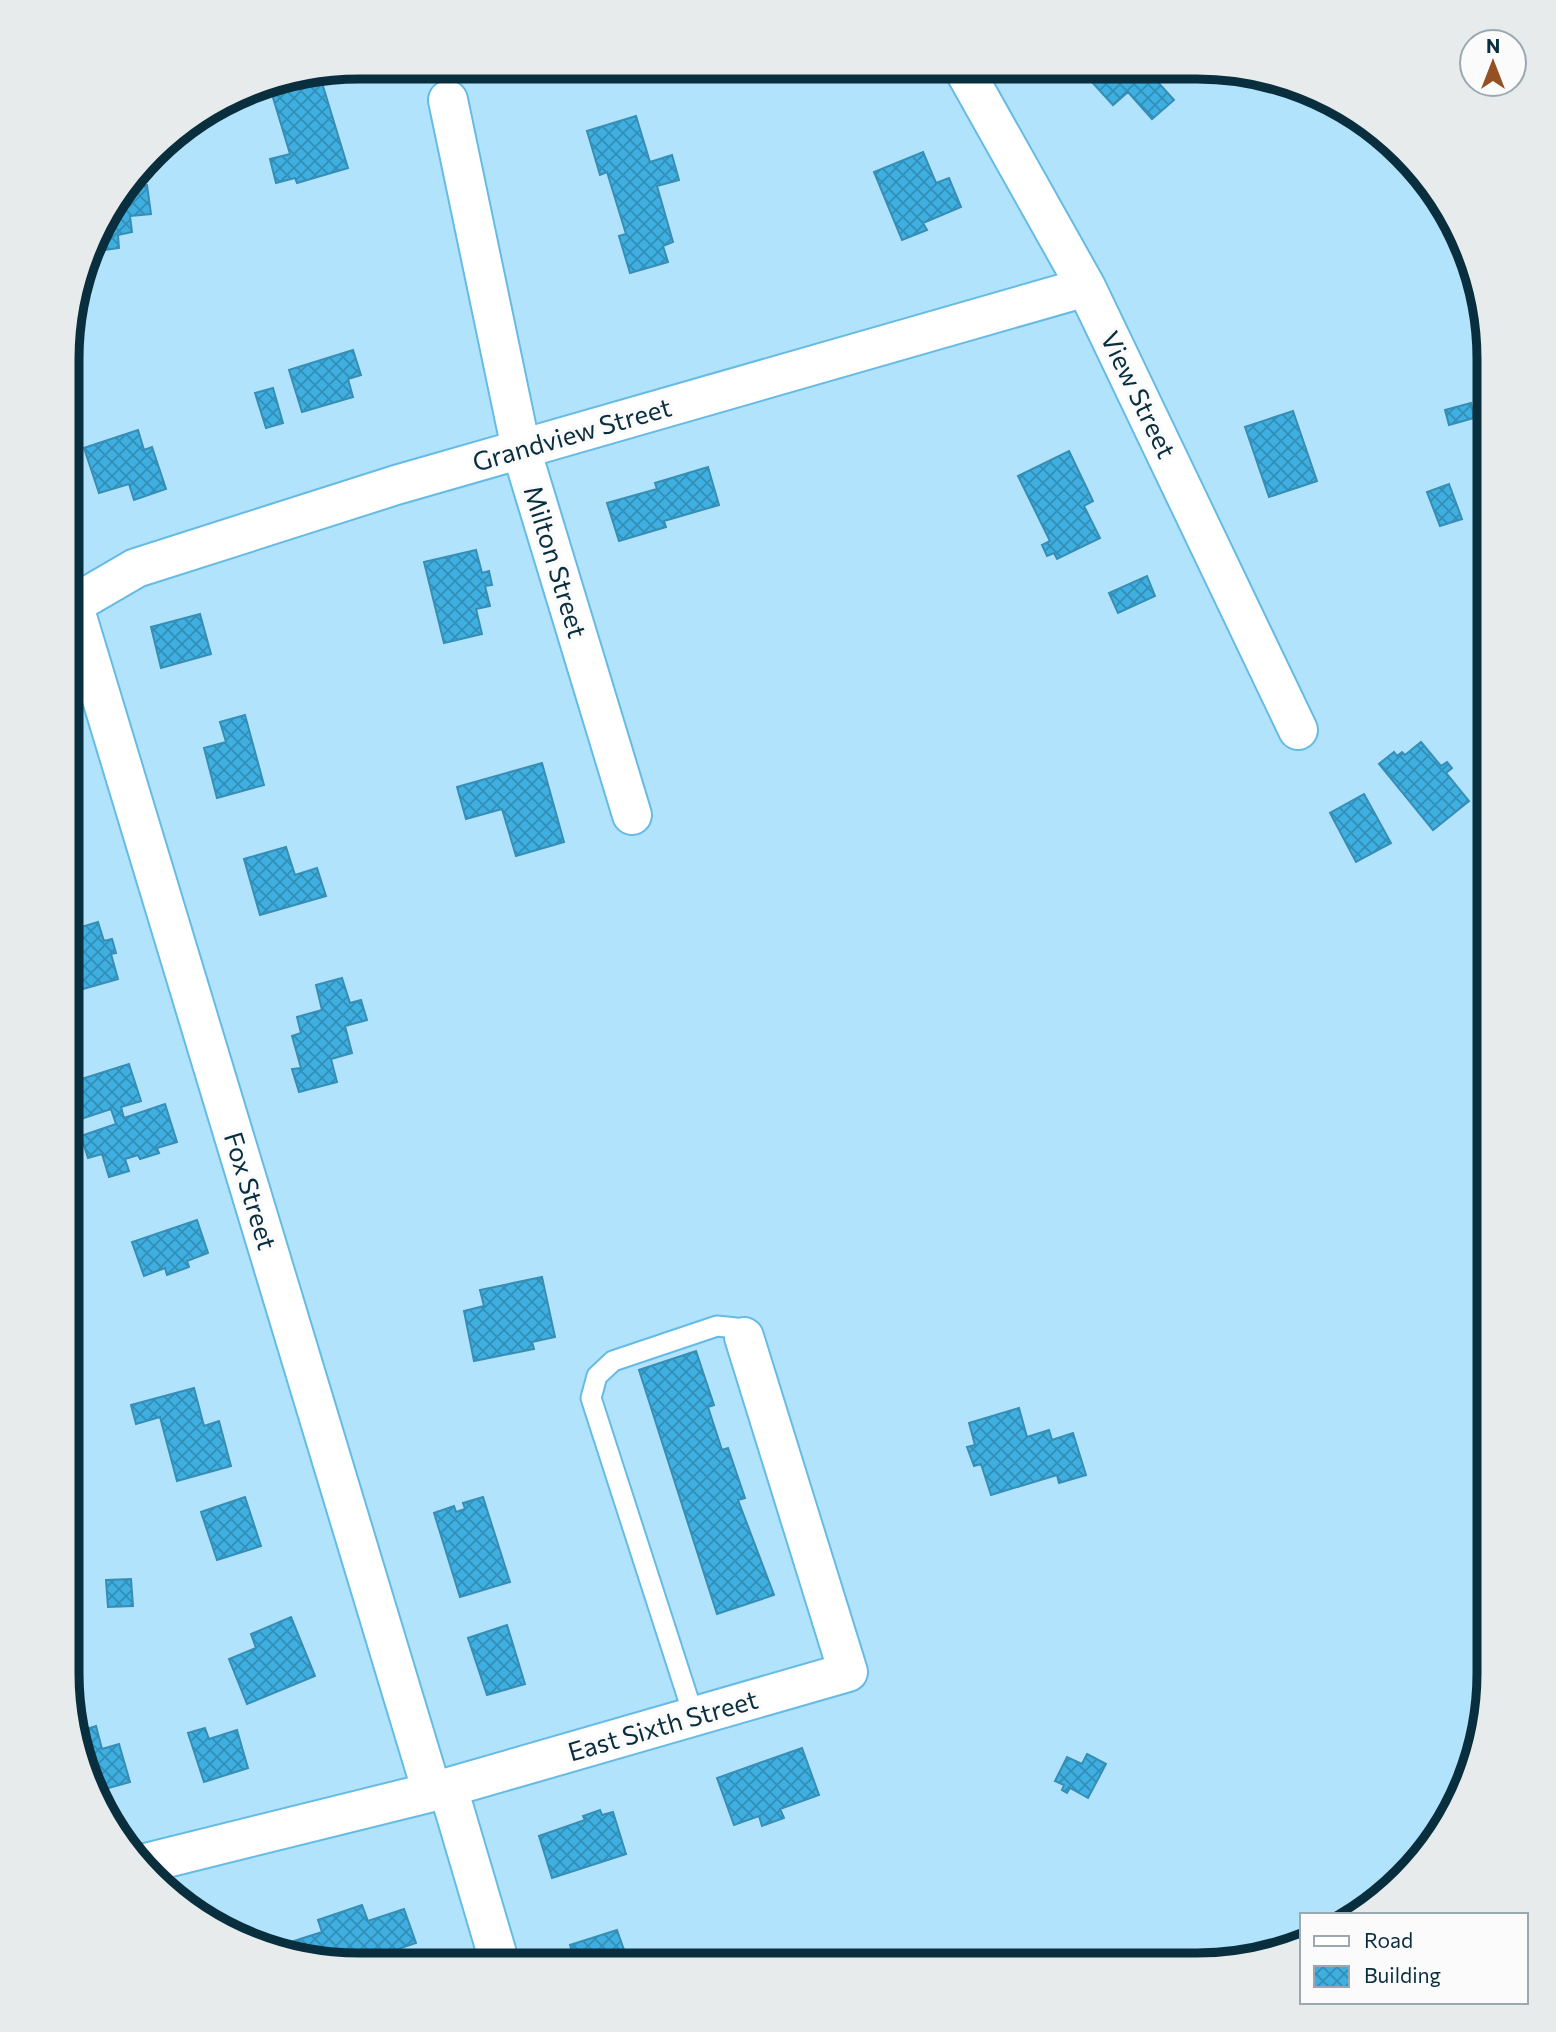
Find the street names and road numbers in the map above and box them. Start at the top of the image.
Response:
street label: View Street [1095,326,1183,463]
street label: Grandview Street [469,390,675,477]
street label: Milton Street [519,482,594,641]
street label: Fox Street [219,1128,284,1253]
street label: East Sixth Street [564,1683,761,1767]

